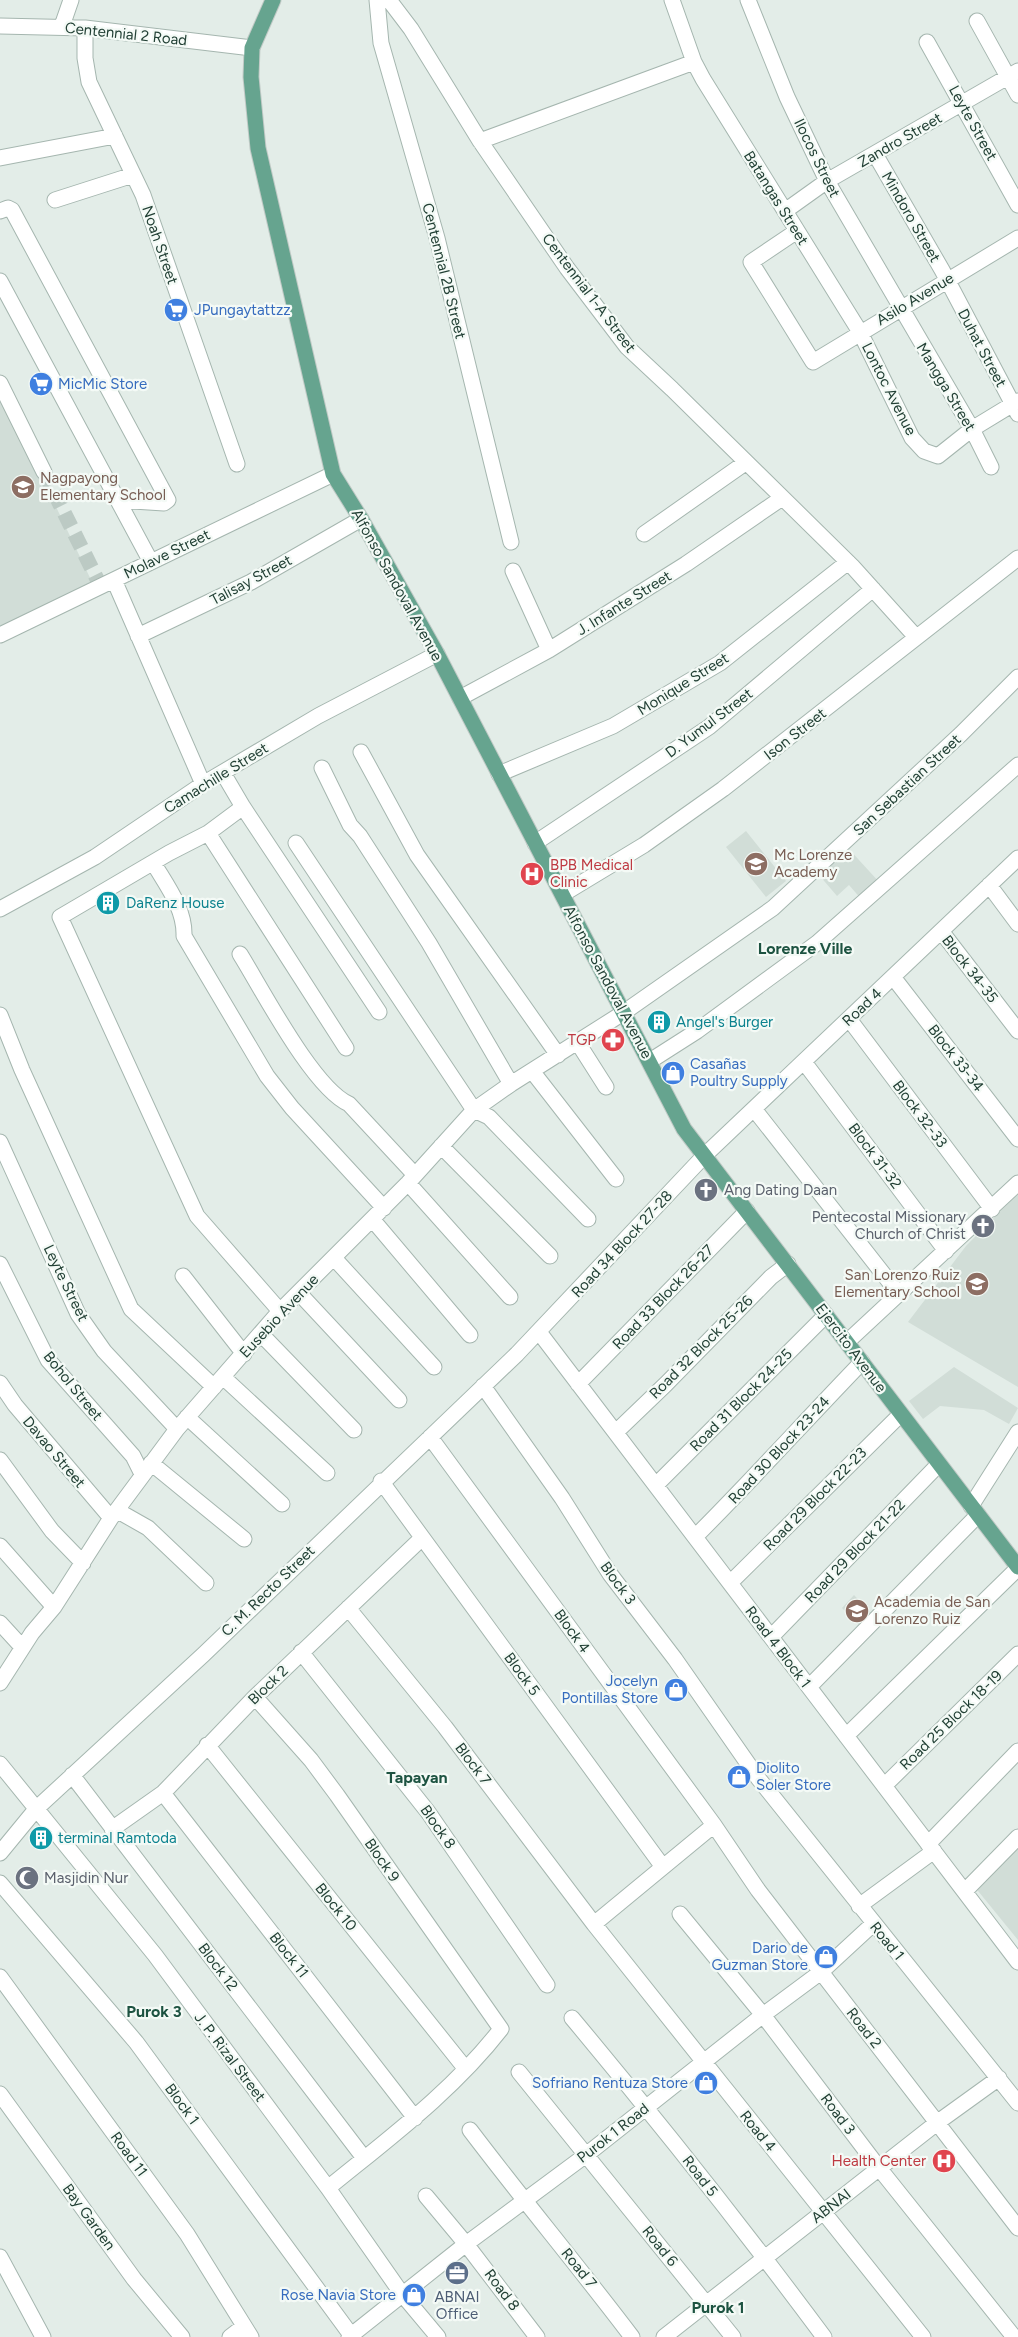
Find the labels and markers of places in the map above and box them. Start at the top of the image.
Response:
supermarket icon: JPungaytattzz [163,297,189,323]
place label: JPungaytattzz [194,301,291,319]
supermarket icon: MicMic Store [28,371,54,397]
place label: MicMic Store [58,375,147,393]
place label: Nagpayong Elementary School [40,469,166,504]
school or university icon: Nagpayong Elementary School [10,474,36,500]
place label: Mc Lorenze Academy [774,846,852,881]
school or university icon: Mc Lorenze Academy [743,851,769,877]
place label: BPB Medical Clinic [550,856,633,891]
hospital icon: BPB Medical Clinic [519,861,545,887]
building icon: DaRenz House [95,890,121,916]
place label: DaRenz House [126,894,225,912]
building icon: Angel's Burger [646,1009,672,1035]
place label: Angel's Burger [676,1013,773,1031]
pharmacy icon: TGP [600,1027,626,1053]
place label: TGP [568,1031,596,1049]
place label: Casañas Poultry Supply [690,1055,788,1090]
shop icon: Casañas Poultry Supply [660,1060,686,1086]
church icon: Ang Dating Daan [693,1177,719,1203]
place label: Ang Dating Daan [724,1181,837,1199]
place label: Pentecostal Missionary Church of Christ [812,1208,966,1243]
church icon: Pentecostal Missionary Church of Christ [970,1213,996,1239]
place label: San Lorenzo Ruiz Elementary School [834,1266,960,1301]
school or university icon: San Lorenzo Ruiz Elementary School [964,1271,990,1297]
place label: Academia de San Lorenzo Ruiz [874,1593,990,1628]
school or university icon: Academia de San Lorenzo Ruiz [844,1598,870,1624]
place label: Jocelyn Pontillas Store [561,1672,658,1707]
shop icon: Jocelyn Pontillas Store [663,1677,689,1703]
place label: Diolito Soler Store [756,1759,831,1794]
shop icon: Diolito Soler Store [726,1764,752,1790]
building icon: terminal Ramtoda [28,1825,54,1851]
place label: terminal Ramtoda [58,1829,177,1847]
mosque icon: Masjidin Nur [14,1865,40,1891]
place label: Masjidin Nur [44,1869,128,1887]
place label: Dario de Guzman Store [712,1939,808,1974]
shop icon: Dario de Guzman Store [813,1944,839,1970]
shop icon: Sofriano Rentuza Store [693,2070,719,2096]
place label: Sofriano Rentuza Store [532,2074,688,2092]
hospital icon: Health Center [931,2148,957,2174]
place label: Health Center [832,2152,926,2170]
office icon: ABNAI Office [444,2260,470,2286]
shop icon: Rose Navia Store [401,2282,427,2308]
place label: Rose Navia Store [280,2286,396,2304]
place label: ABNAI Office [434,2288,480,2323]

